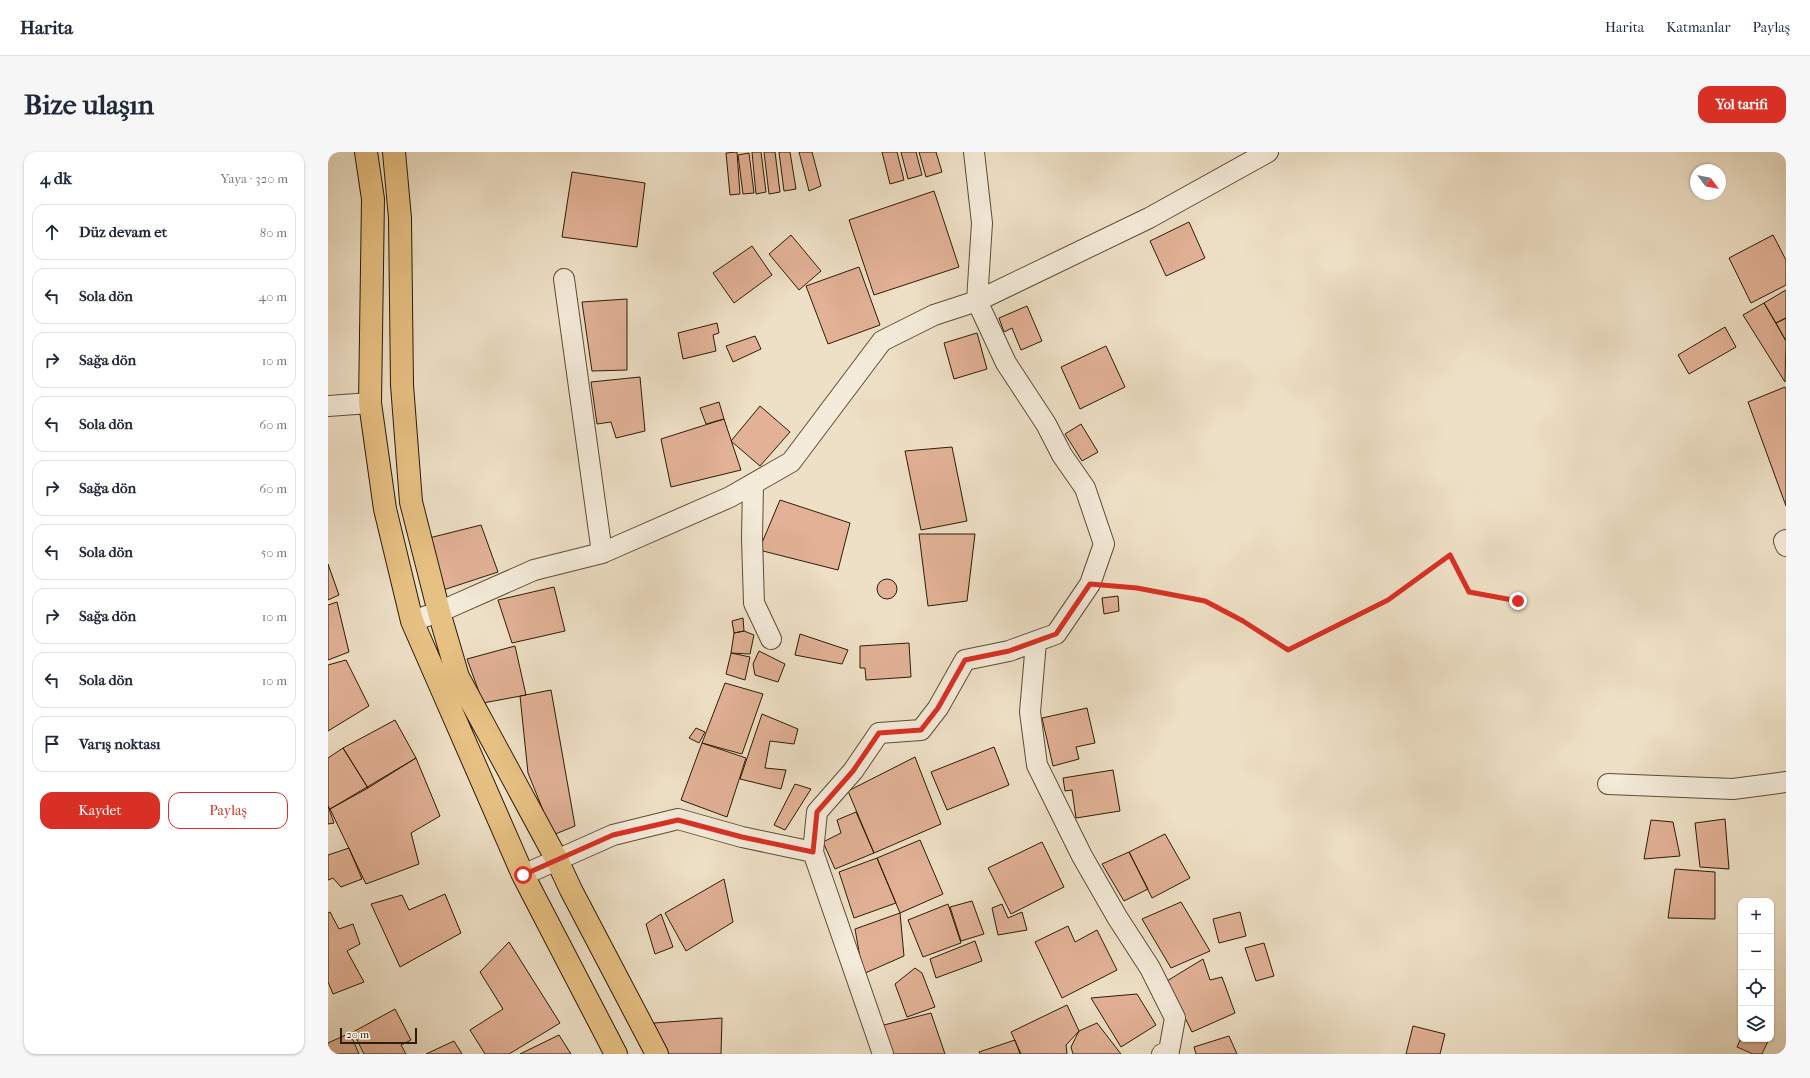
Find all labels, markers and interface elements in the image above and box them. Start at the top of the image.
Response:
text: Harita [20,17,73,39]
text: Harita [1605,19,1644,36]
text: Katmanlar [1666,19,1731,36]
text: Paylaş [1753,19,1790,36]
button: Yol tarifi [1698,86,1786,123]
text: Bize ulaşın [24,88,154,121]
north arrow [1690,164,1726,200]
text: 4 dk [40,168,72,188]
text: Yaya · 320 m [221,171,288,186]
icon: ahead [41,221,63,243]
text: Düz devam et [79,223,167,241]
text: 80 m [260,225,287,240]
icon: left [41,285,63,307]
text: Sola dön [79,287,133,305]
text: 40 m [259,289,287,304]
icon: right [41,349,63,371]
text: Sağa dön [79,351,136,369]
text: 10 m [262,353,287,368]
icon: left [41,413,63,435]
text: Sola dön [79,415,133,433]
text: 60 m [259,417,287,432]
icon: right [41,477,63,499]
text: Sağa dön [79,479,136,497]
text: 60 m [259,481,287,496]
icon: left [41,541,63,563]
text: Sola dön [79,543,133,561]
text: 50 m [261,545,287,560]
route end [1509,592,1527,610]
icon: right [41,605,63,627]
text: Sağa dön [79,607,136,625]
text: 10 m [262,609,287,624]
icon: left [41,669,63,691]
text: Sola dön [79,671,133,689]
text: 10 m [262,673,287,688]
icon: arrive [41,733,63,755]
text: Varış noktası [79,735,160,753]
button: Kaydet [40,792,160,829]
button: Paylaş [168,792,288,829]
route start [514,866,532,884]
map controls [1738,898,1774,1042]
button: + [1738,898,1774,934]
button: − [1738,934,1774,970]
button: locate [1738,970,1774,1006]
button: layers [1738,1006,1774,1042]
scale bar [340,1026,417,1045]
text: 20 m [346,1028,369,1041]

